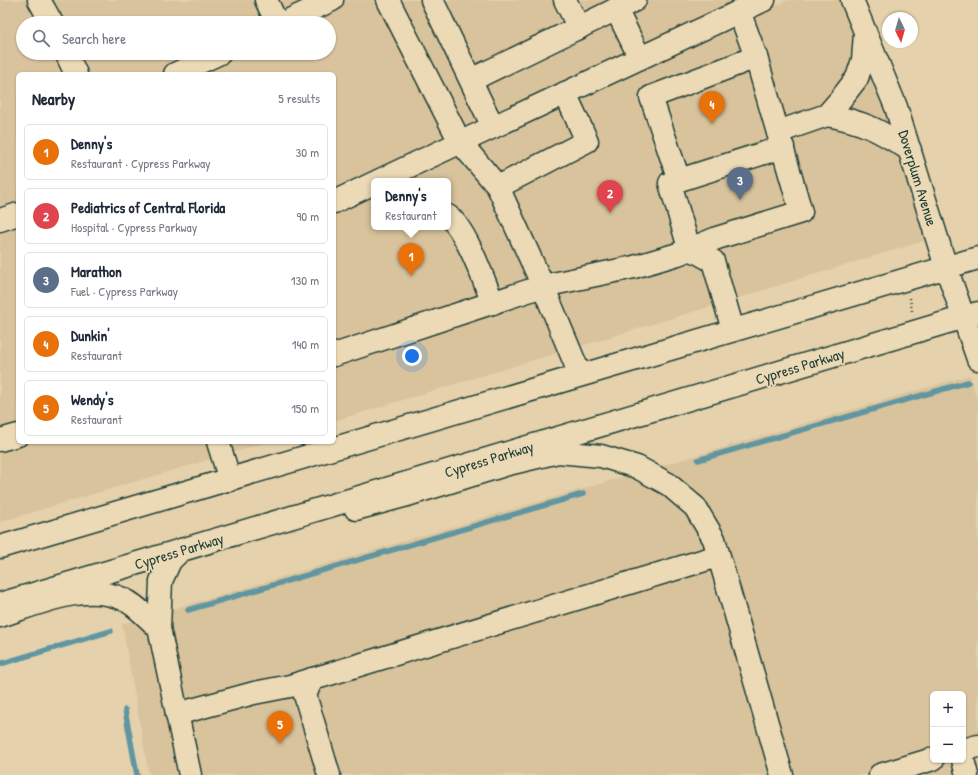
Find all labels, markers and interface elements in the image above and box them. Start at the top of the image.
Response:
north arrow [882,12,918,48]
search box [16,16,336,60]
icon: search [30,27,52,49]
text: Search here [62,28,126,49]
text: Nearby [32,87,75,110]
text: 5 results [278,89,320,107]
pin: 4 [699,91,725,124]
street label: Doverplum Avenue [893,128,943,228]
text: Denny's [71,133,112,154]
text: 1 [44,143,48,161]
text: 30 m [296,143,319,161]
text: Restaurant · Cypress Parkway [71,154,211,172]
pin: 3 [727,167,753,200]
popup [371,178,451,230]
pin: 2 [597,180,623,213]
text: Denny's [385,185,427,206]
text: Pediatrics of Central Florida [71,197,225,218]
text: Restaurant [385,206,437,224]
text: 2 [43,207,49,225]
text: 90 m [297,207,319,225]
text: Hospital · Cypress Parkway [71,218,197,236]
pin: 1 [398,243,424,276]
text: Marathon [71,261,122,282]
text: 3 [43,271,49,289]
text: 130 m [291,271,319,289]
text: Fuel · Cypress Parkway [71,282,178,300]
text: Dunkin' [71,325,110,346]
text: 4 [44,335,48,353]
text: 140 m [292,335,319,353]
street label: Cypress Parkway [753,343,847,389]
text: Restaurant [71,346,122,364]
your location [402,346,422,366]
text: Wendy's [71,389,113,410]
text: 5 [43,399,49,417]
text: 150 m [291,399,319,417]
text: Restaurant [71,410,122,428]
street label: Cypress Parkway [442,436,536,482]
street label: Cypress Parkway [132,528,226,574]
map controls [930,691,966,763]
button: + [930,691,966,727]
pin: 5 [267,711,293,744]
button: − [930,727,966,763]

